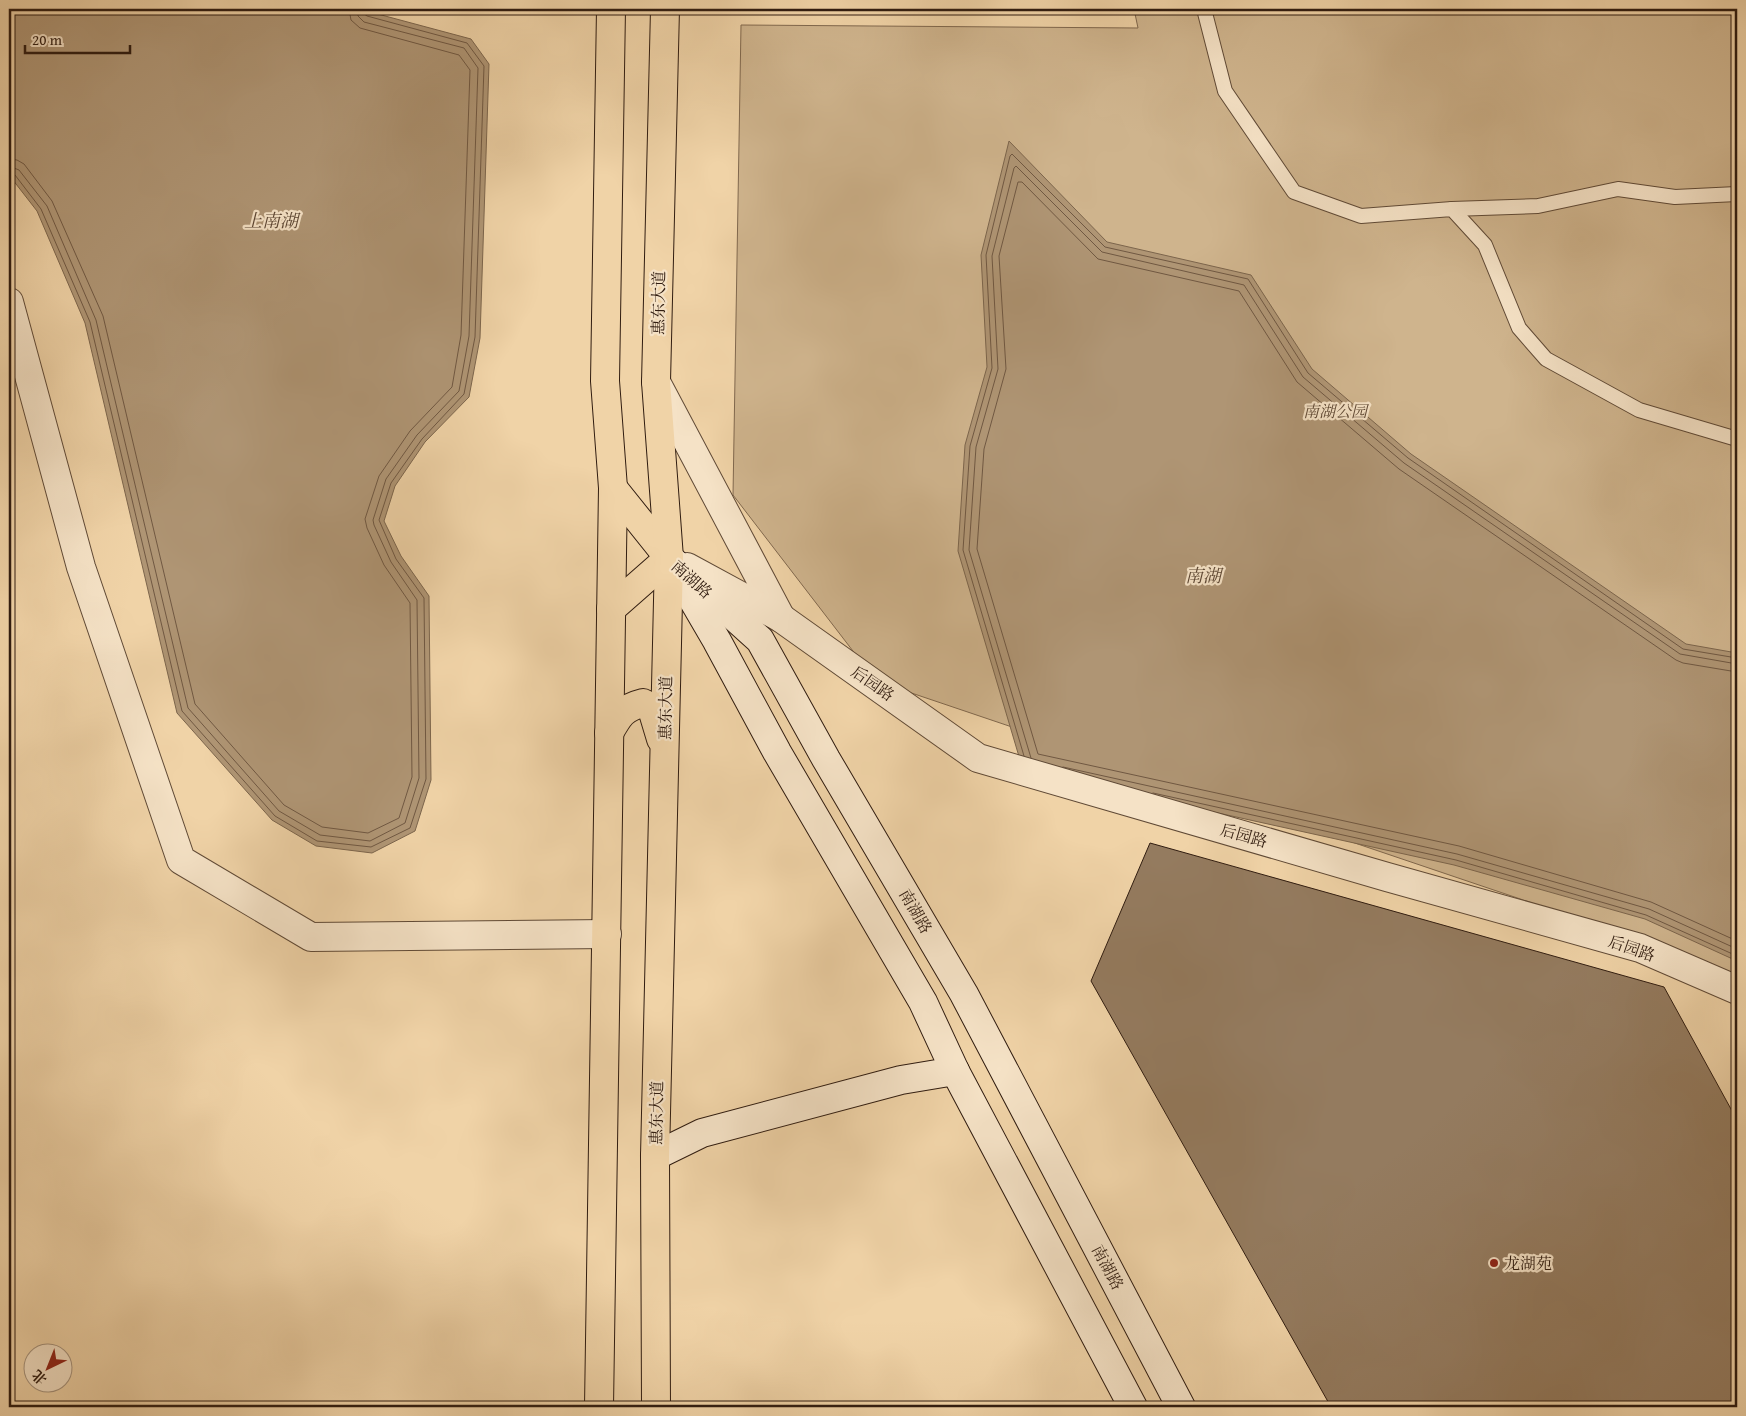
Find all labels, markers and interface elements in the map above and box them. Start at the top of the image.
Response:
scale bar [25,22,130,54]
text: 20 m [32,29,63,50]
water label: 上南湖 [244,207,301,234]
street label: 惠东大道 [645,271,671,335]
park label: 南湖公园 [1303,399,1370,423]
street label: 南湖路 [666,554,718,604]
water label: 南湖 [1185,562,1224,589]
street label: 后园路 [846,659,900,707]
street label: 惠东大道 [652,676,678,740]
street label: 后园路 [1218,817,1270,853]
street label: 南湖路 [894,884,938,938]
street label: 后园路 [1605,929,1659,967]
street label: 惠东大道 [643,1081,669,1145]
street label: 南湖路 [1086,1240,1130,1294]
place label: 龙湖苑 [1504,1251,1552,1275]
marker: 龙湖苑 [1488,1257,1500,1269]
north arrow [22,1344,72,1394]
text: 北 [27,1365,51,1390]

